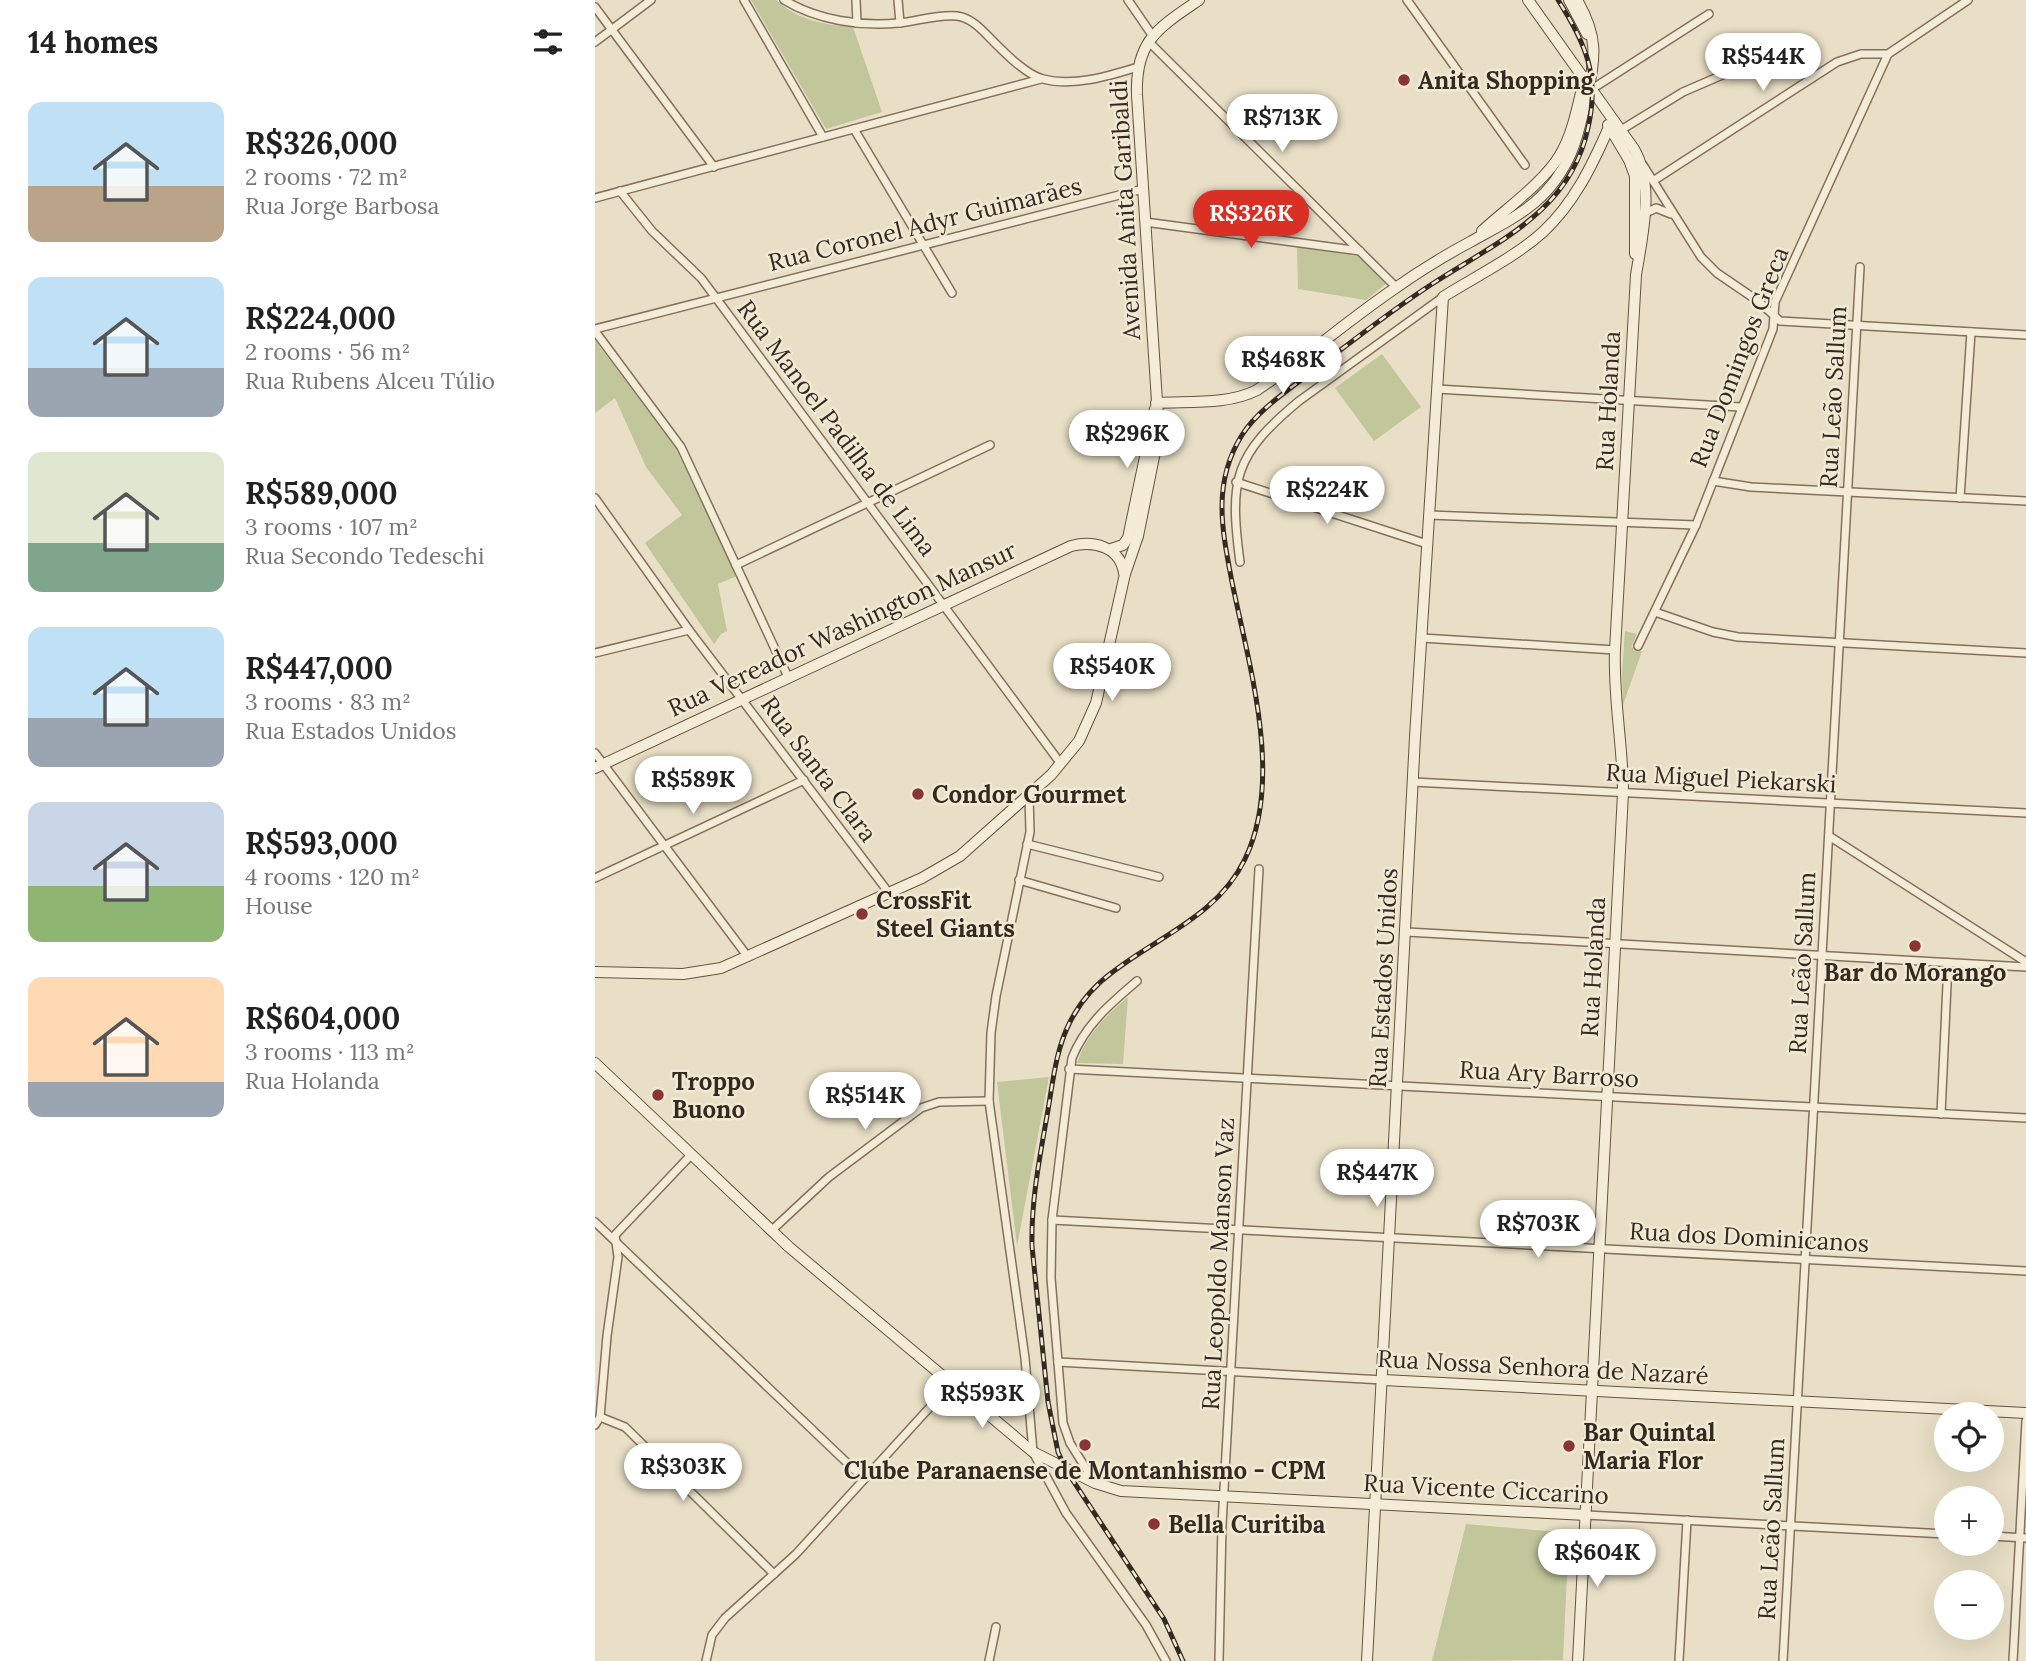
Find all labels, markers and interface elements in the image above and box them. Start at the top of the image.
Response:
text: 14 homes [28,23,158,61]
icon: filters [529,23,567,61]
pin: R$544K [1706,34,1820,93]
text: R$544K [1721,41,1805,70]
place label: Anita Shopping [1418,65,1596,96]
marker: Anita Shopping [1396,72,1412,88]
street label: Avenida Anita Garibaldi [1103,79,1147,342]
pin: R$713K [1225,94,1339,154]
text: R$713K [1243,102,1321,131]
text: R$326,000 [245,124,398,162]
icon: home [84,130,168,214]
text: 2 rooms · 72 m² [245,162,408,191]
street label: Rua Coronel Adyr Guimarães [765,170,1085,278]
pin: R$326K [1194,190,1308,250]
text: Rua Jorge Barbosa [245,191,439,220]
text: R$326K [1209,198,1293,227]
street label: Rua Domingos Greca [1683,242,1795,472]
street label: Rua Manoel Padilha de Lima [731,294,943,562]
text: R$224,000 [245,299,396,337]
icon: home [84,305,168,389]
street label: Rua Leão Sallum [1813,305,1853,489]
street label: Rua Holanda [1589,330,1627,472]
pin: R$468K [1226,336,1340,396]
text: 2 rooms · 56 m² [245,337,410,366]
text: R$468K [1241,344,1325,373]
text: Rua Rubens Alceu Túlio [245,366,495,395]
pin: R$296K [1070,410,1184,470]
text: R$296K [1085,418,1169,447]
pin: R$224K [1270,466,1384,526]
text: R$589,000 [245,474,398,512]
text: R$224K [1286,474,1368,503]
icon: home [84,480,168,564]
text: 3 rooms · 107 m² [245,512,418,541]
street label: Rua Vereador Washington Mansur [663,534,1022,724]
text: Rua Secondo Tedeschi [245,541,485,570]
pin: R$540K [1055,644,1169,703]
text: R$447,000 [245,649,393,687]
text: R$540K [1069,651,1155,680]
icon: home [84,655,168,739]
text: 3 rooms · 83 m² [245,687,411,716]
street label: Rua Santa Clara [754,690,884,848]
text: Rua Estados Unidos [245,716,456,745]
pin: R$589K [636,756,750,816]
street label: Rua Miguel Piekarski [1605,756,1837,800]
text: R$589K [651,764,735,793]
place label: Condor Gourmet [932,779,1127,810]
marker: Condor Gourmet [910,786,926,802]
text: R$593,000 [245,824,398,862]
icon: home [84,830,168,914]
text: 4 rooms · 120 m² [245,862,420,891]
street label: Rua Estados Unidos [1362,867,1404,1089]
street label: Rua Leão Sallum [1782,871,1822,1055]
place label: CrossFit Steel Giants [876,885,1015,944]
text: House [245,891,313,920]
street label: Rua Holanda [1574,896,1612,1038]
marker: CrossFit Steel Giants [854,906,870,922]
marker: Bar do Morango [1907,938,1923,954]
place label: Bar do Morango [1824,957,2006,988]
text: R$604,000 [245,999,400,1037]
icon: home [84,1005,168,1089]
text: 3 rooms · 113 m² [245,1037,415,1066]
street label: Rua Ary Barroso [1458,1054,1640,1094]
text: Rua Holanda [245,1066,380,1095]
place label: Troppo Buono [672,1066,755,1125]
pin: R$514K [808,1072,922,1132]
text: R$514K [825,1080,905,1109]
marker: Troppo Buono [650,1087,666,1103]
street label: Rua Leopoldo Manson Vaz [1195,1117,1241,1411]
pin: R$447K [1320,1150,1434,1209]
text: R$447K [1336,1157,1418,1186]
pin: R$703K [1481,1200,1595,1260]
text: R$703K [1496,1208,1580,1237]
street label: Rua dos Dominicanos [1628,1215,1870,1259]
street label: Rua Nossa Senhora de Nazaré [1377,1343,1709,1391]
pin: R$593K [925,1370,1039,1430]
text: R$593K [940,1378,1024,1407]
map controls [1934,1402,2004,1640]
button: locate [1934,1402,2004,1472]
place label: Bar Quintal Maria Flor [1583,1417,1716,1476]
marker: Clube Paranaense de Montanhismo - CPM [1077,1437,1093,1453]
street label: Rua Leão Sallum [1751,1437,1791,1621]
marker: Bar Quintal Maria Flor [1561,1438,1577,1454]
pin: R$303K [626,1444,740,1503]
text: R$303K [640,1451,726,1480]
place label: Clube Paranaense de Montanhismo - CPM [844,1455,1326,1486]
street label: Rua Vicente Ciccarino [1362,1467,1610,1511]
button: + [1934,1486,2004,1556]
place label: Bella Curitiba [1168,1509,1326,1540]
marker: Bella Curitiba [1146,1516,1162,1532]
pin: R$604K [1540,1530,1654,1589]
text: R$604K [1554,1537,1640,1566]
button: − [1934,1570,2004,1640]

